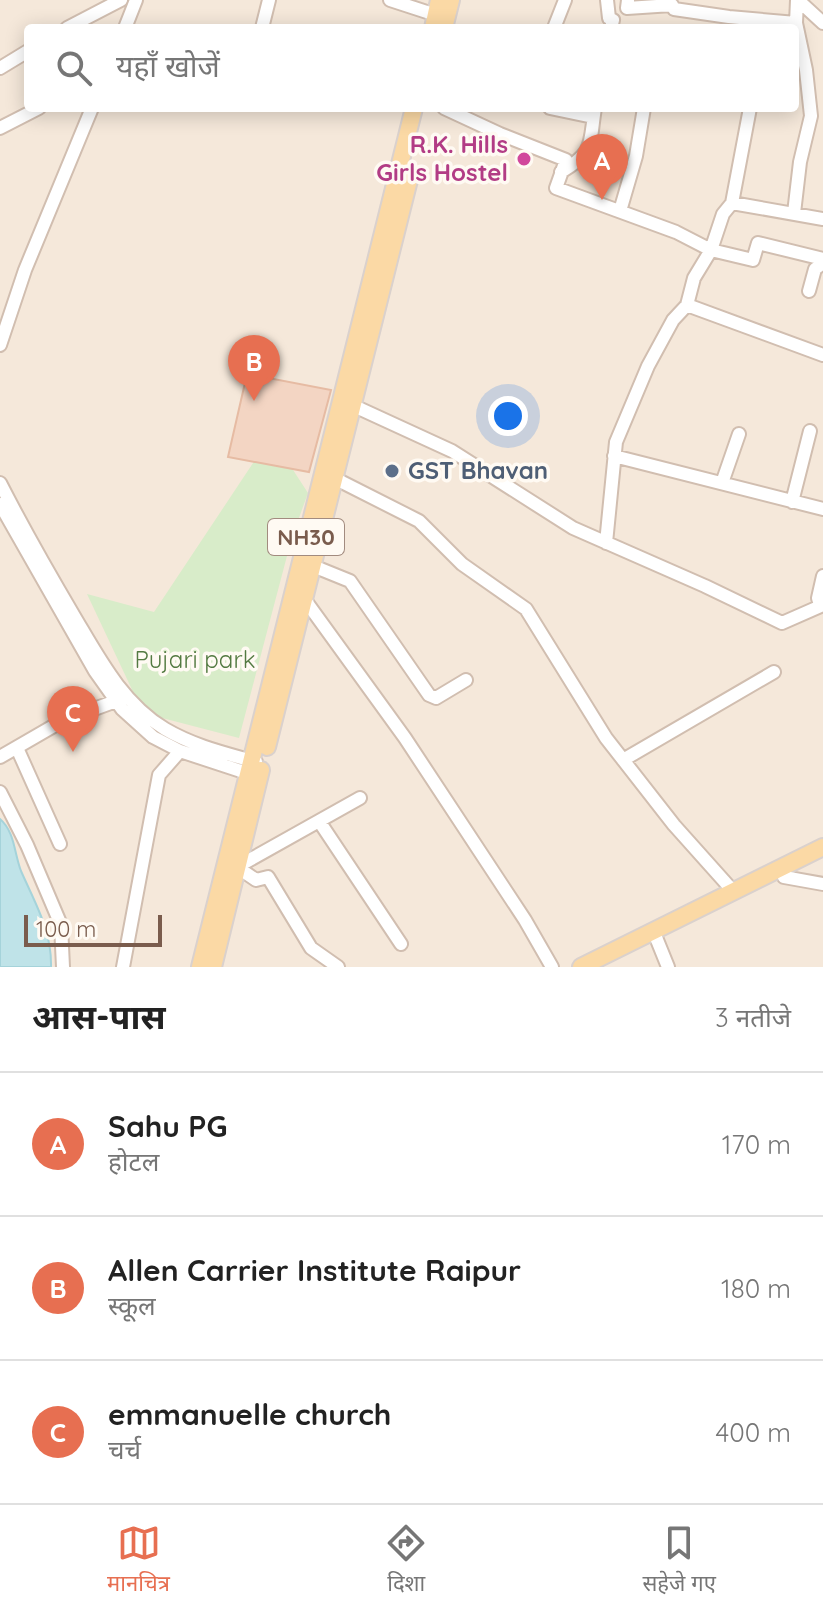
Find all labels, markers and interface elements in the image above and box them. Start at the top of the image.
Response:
search box [24,24,799,112]
icon: search [52,46,96,90]
text: यहाँ खोजें [116,47,220,85]
place label: R.K. Hills Girls Hostel [376,129,508,187]
pin: A [576,134,628,200]
marker: R.K. Hills Girls Hostel [515,150,533,168]
pin: B [228,335,280,401]
your location [488,396,528,436]
place label: GST Bhavan [408,455,548,485]
marker: GST Bhavan [383,462,401,480]
road number: NH30 [268,519,344,555]
park label: Pujari park [135,644,255,674]
pin: C [47,686,99,752]
scale bar [24,911,162,947]
text: 100 m [36,915,96,943]
text: आस-पास [32,995,166,1038]
text: 3 नतीजे [715,1001,791,1034]
text: Sahu PG [108,1107,227,1145]
text: A [50,1128,66,1161]
text: 170 m [722,1128,791,1161]
text: होटल [108,1145,159,1178]
text: Allen Carrier Institute Raipur [108,1251,521,1289]
text: B [49,1272,67,1305]
text: 180 m [721,1272,791,1305]
text: स्कूल [108,1289,156,1322]
text: emmanuelle church [108,1395,391,1433]
text: C [50,1416,66,1449]
text: 400 m [716,1416,791,1449]
text: चर्च [108,1433,141,1466]
tab: मानचित्र [107,1521,170,1600]
tab: दिशा [384,1521,428,1600]
tab: सहेजे गए [642,1521,716,1600]

